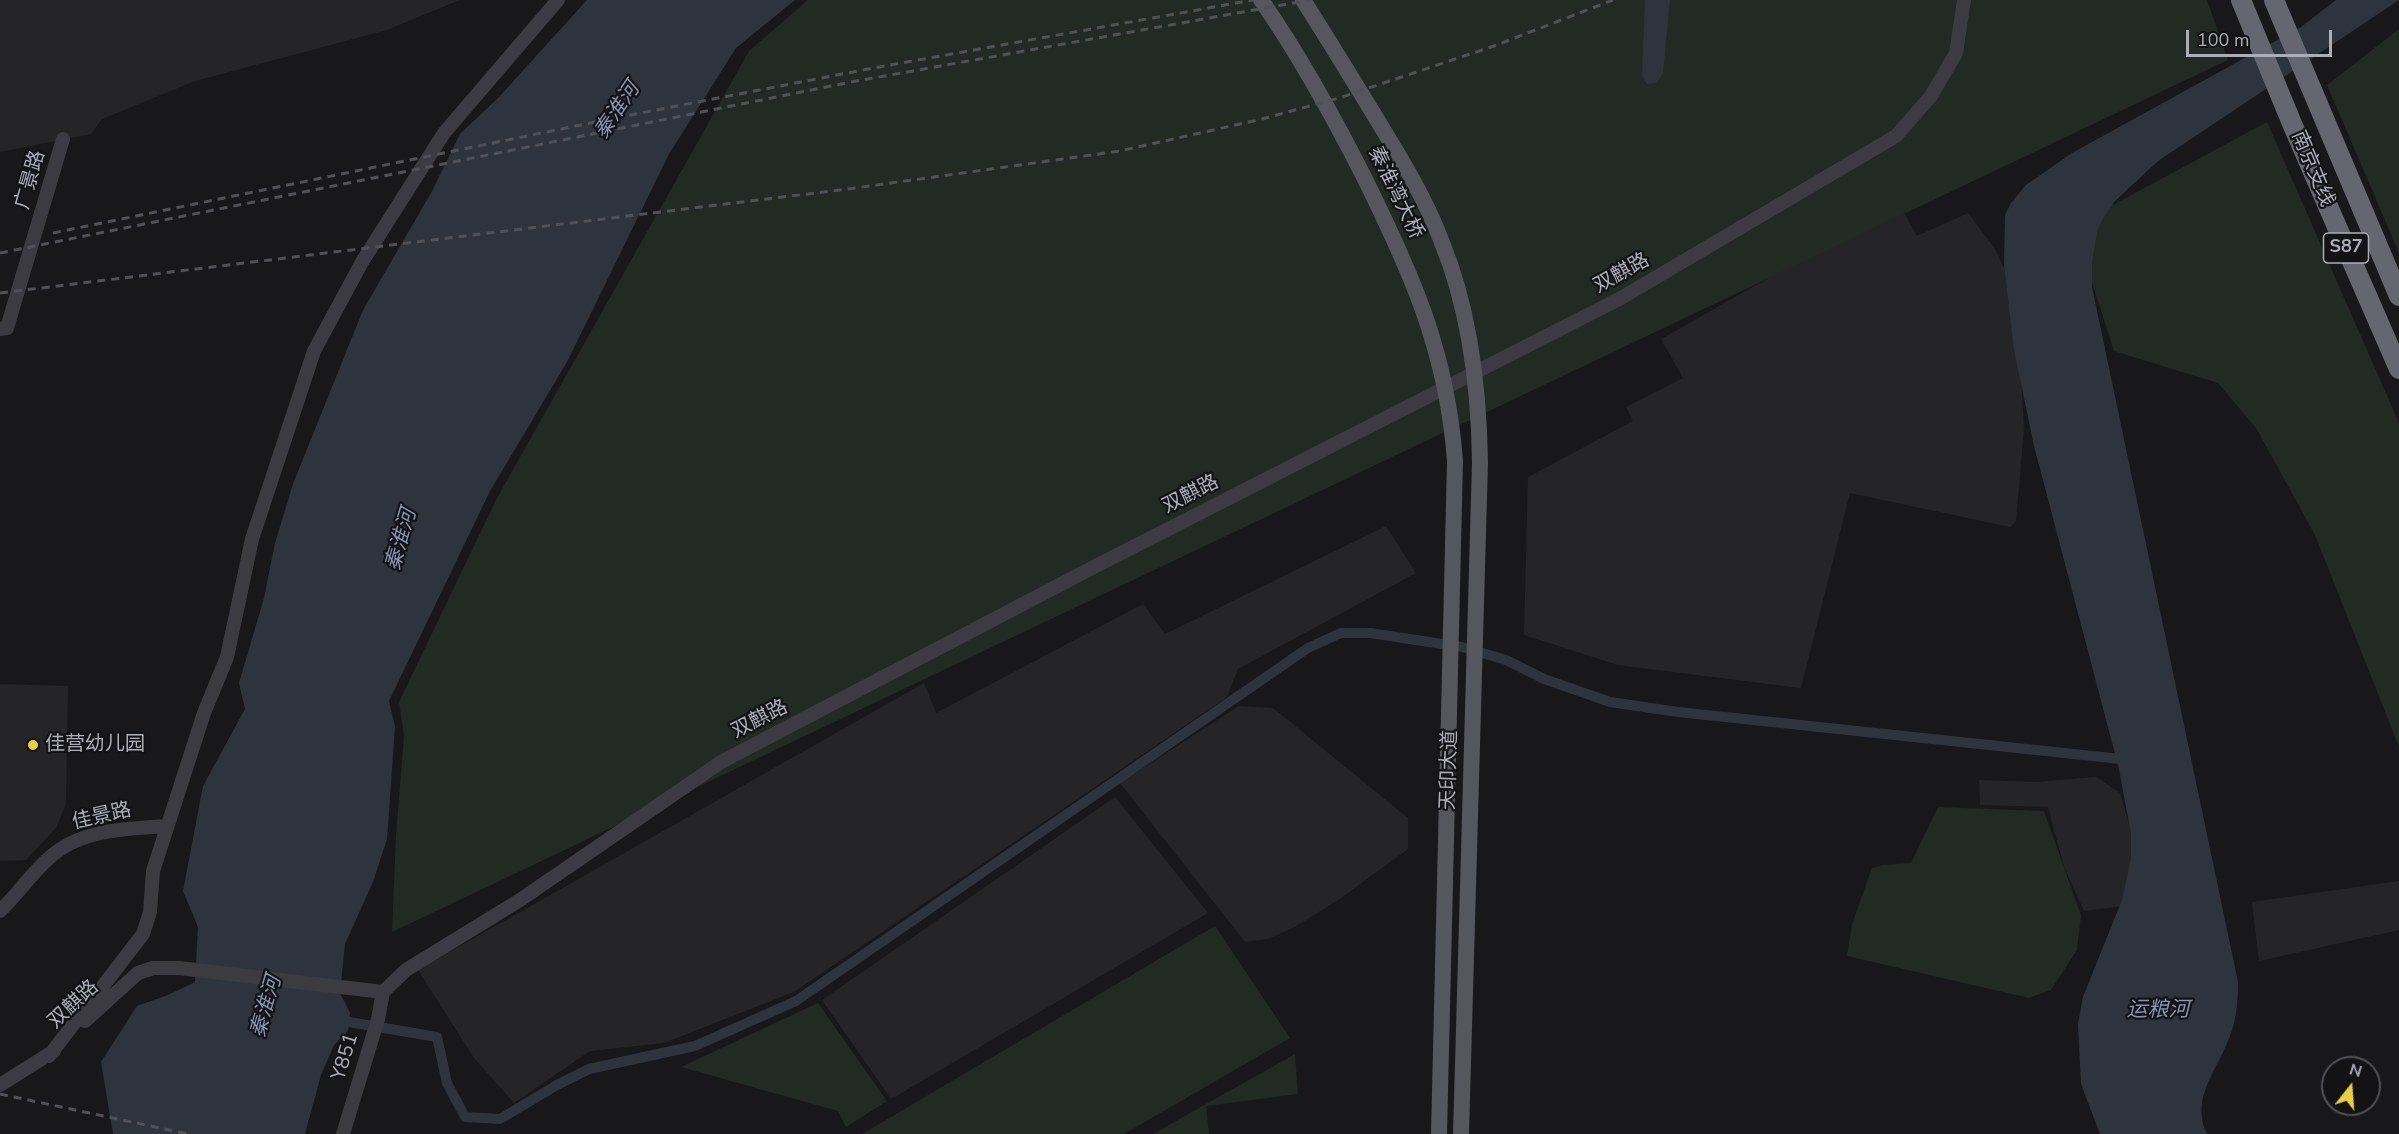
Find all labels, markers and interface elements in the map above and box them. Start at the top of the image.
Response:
scale bar [2189,18,2334,56]
text: 100 m [2197,28,2249,52]
water label: 秦淮河 [590,78,646,144]
street label: 南京支线 [2285,127,2339,211]
street label: 秦淮湾大桥 [1362,143,1428,243]
street label: 广景路 [11,148,51,212]
road number: S87 [2324,233,2368,263]
street label: 双麒路 [1590,249,1654,299]
street label: 双麒路 [1159,471,1223,519]
water label: 秦淮河 [381,506,423,574]
street label: 双麒路 [728,696,792,744]
street label: 天印大道 [1437,730,1463,810]
place label: 佳营幼儿园 [45,733,145,757]
marker: 佳营幼儿园 [26,738,40,752]
street label: 佳景路 [70,799,134,835]
water label: 秦淮河 [246,973,288,1041]
street label: 双麒路 [44,976,104,1034]
water label: 运粮河 [2127,998,2189,1024]
street label: Y851 [328,1031,364,1083]
north arrow [2321,1056,2381,1116]
text: N [2347,1058,2365,1083]

